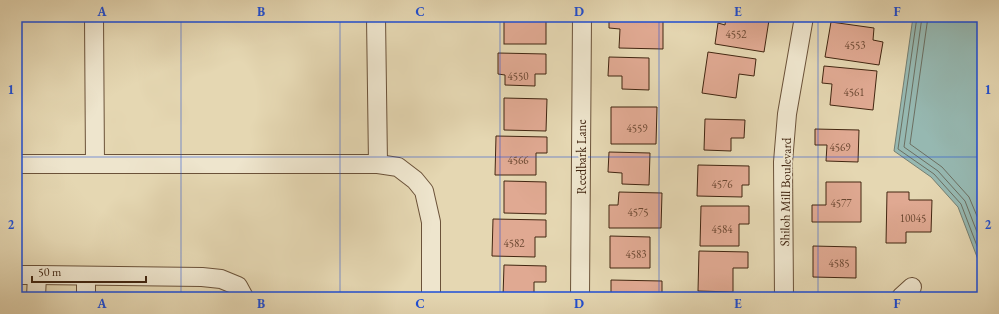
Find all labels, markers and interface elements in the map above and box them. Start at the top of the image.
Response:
text: A [96,3,107,20]
text: B [257,3,265,20]
text: C [415,3,425,20]
text: D [574,3,584,20]
text: E [734,3,742,20]
text: F [893,3,901,20]
house number: 4552 [725,27,747,41]
house number: 4553 [844,38,866,52]
house number: 4550 [507,69,529,83]
text: 1 [8,81,15,98]
text: 1 [985,81,992,98]
house number: 4561 [843,85,865,99]
street label: Reedbark Lane [573,119,590,195]
house number: 4559 [626,121,648,135]
street label: Shiloh Mill Boulevard [776,137,795,247]
house number: 4569 [829,140,851,154]
house number: 4566 [507,153,529,167]
house number: 4576 [711,177,733,191]
house number: 4577 [830,196,852,210]
house number: 4575 [627,205,649,219]
house number: 10045 [900,211,926,225]
text: 2 [8,216,15,233]
text: 2 [985,216,992,233]
house number: 4584 [711,222,733,236]
house number: 4582 [503,236,525,250]
house number: 4583 [625,247,647,261]
house number: 4585 [828,256,850,270]
scale bar [32,258,146,284]
text: 50 m [38,264,62,280]
text: A [96,295,107,312]
text: B [257,295,265,312]
text: C [415,295,425,312]
text: D [574,295,584,312]
text: E [734,295,742,312]
text: F [893,295,901,312]

